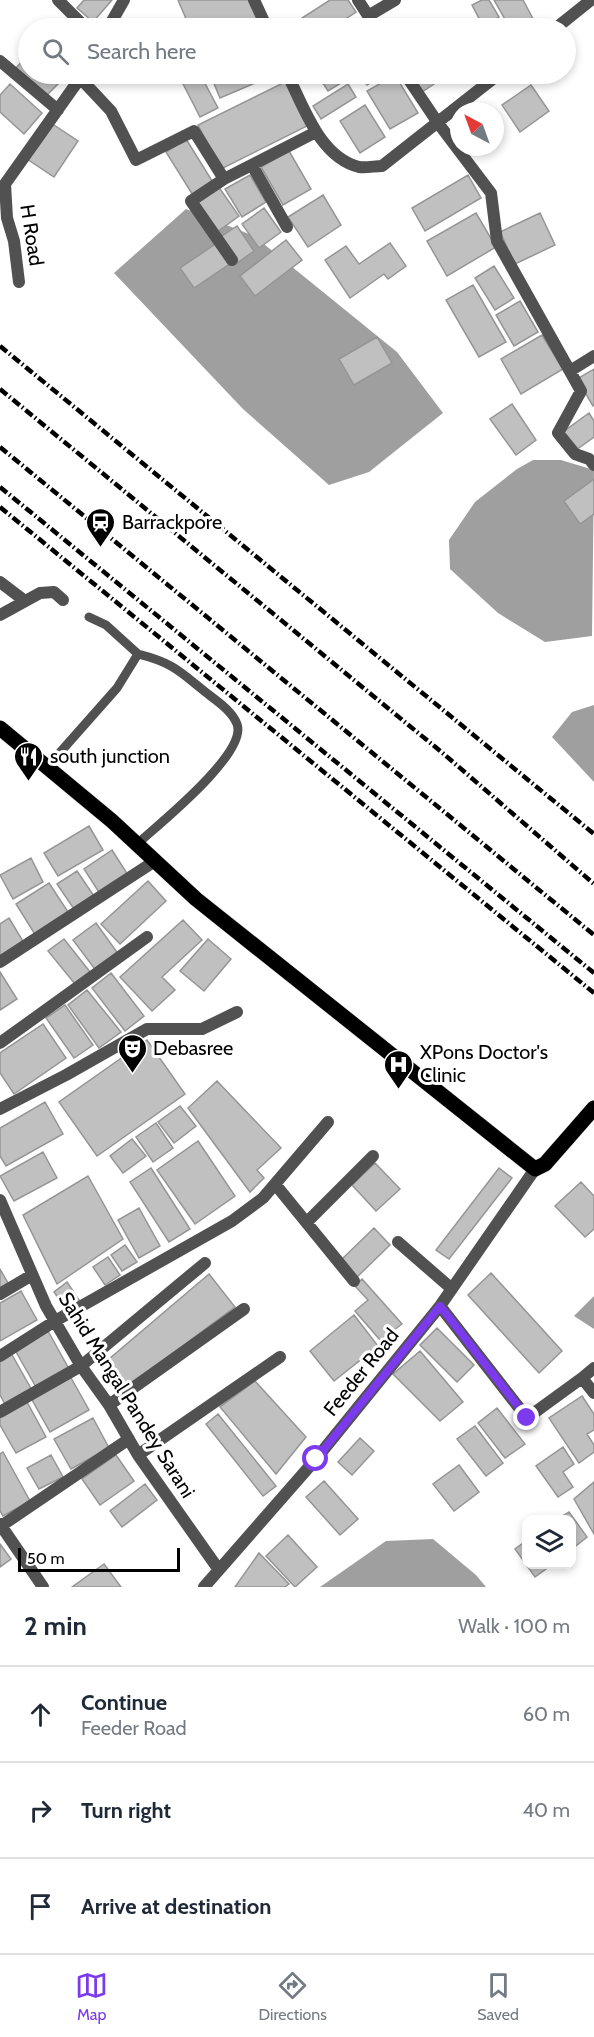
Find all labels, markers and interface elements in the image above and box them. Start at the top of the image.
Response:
search box [18,18,576,84]
icon: search [39,35,72,68]
text: Search here [87,38,196,65]
north arrow [450,102,504,156]
street label: H Road [15,203,49,267]
station icon: Barrackpore [85,506,117,548]
place label: Barrackpore [122,510,222,534]
restaurant icon: south junction [13,740,45,782]
place label: south junction [50,744,170,768]
theatre icon: Debasree [116,1032,148,1074]
place label: Debasree [153,1036,233,1060]
place label: XPons Doctor's Clinic [420,1040,548,1087]
hospital icon: XPons Doctor's Clinic [383,1048,415,1090]
street label: Sahid Mangal Pandey Sarani [54,1288,200,1502]
street label: Feeder Road [318,1323,404,1421]
route end [513,1404,539,1430]
route start [302,1445,328,1471]
map controls [522,1515,576,1569]
button: layers [522,1515,576,1569]
scale bar [18,1545,180,1572]
text: 50 m [27,1549,64,1568]
text: 2 min [24,1610,87,1642]
text: Walk · 100 m [458,1614,570,1638]
text: Continue [81,1689,167,1716]
icon: ahead [24,1698,57,1731]
text: 60 m [523,1702,570,1726]
text: Feeder Road [81,1716,187,1740]
icon: right [24,1794,57,1827]
text: Turn right [81,1797,171,1824]
text: 40 m [522,1798,570,1822]
icon: arrive [24,1890,57,1923]
text: Arrive at destination [81,1893,271,1920]
tab: Map [75,1969,108,2024]
tab: Directions [259,1969,327,2024]
tab: Saved [477,1969,519,2024]

